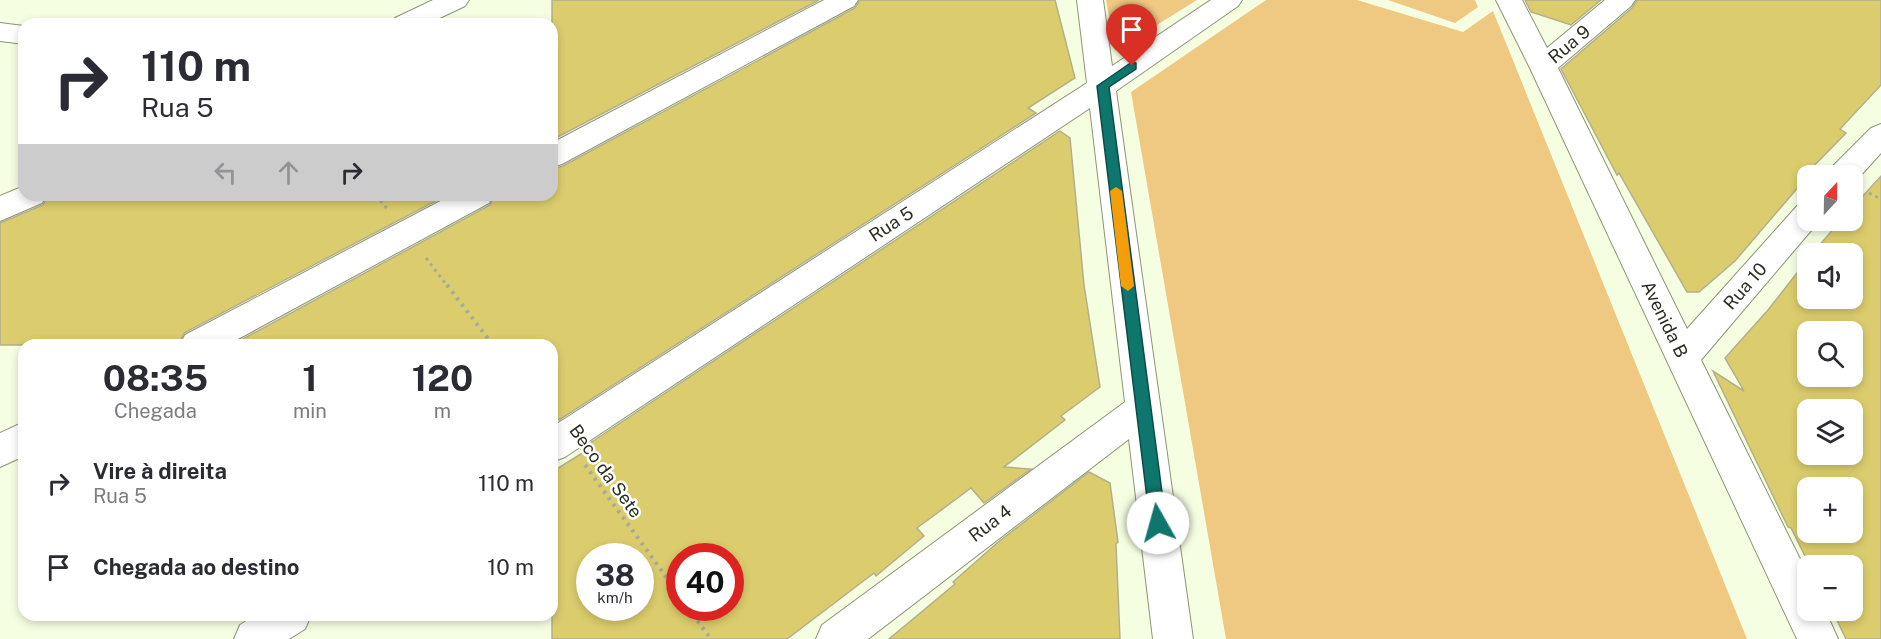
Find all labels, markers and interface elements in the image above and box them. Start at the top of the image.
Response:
pin [1106,4,1157,66]
icon: arrive [1115,13,1148,46]
street label: Rua 9 [1544,21,1594,67]
text: 110 m [141,41,251,90]
icon: right [42,42,120,120]
text: Rua 5 [141,91,214,123]
icon: left [209,156,242,189]
icon: ahead [272,156,305,189]
icon: right [335,156,368,189]
north arrow [1797,165,1863,231]
map controls [1797,165,1863,621]
street label: Rua 5 [865,202,917,246]
button: sound [1797,243,1863,309]
street label: Rua 10 [1719,258,1771,314]
street label: Avenida B [1637,277,1693,361]
button: search [1797,321,1863,387]
text: 08:35 [103,357,208,399]
text: 1 [302,357,318,399]
text: 120 [412,357,473,399]
text: Chegada [114,399,197,423]
text: min [293,399,327,423]
text: m [434,399,451,423]
button: layers [1797,399,1863,465]
street label: Beco da Sete [565,420,647,522]
text: Vire à direita [93,458,227,484]
icon: right [42,467,75,500]
text: 110 m [478,470,534,496]
button: + [1797,477,1863,543]
text: Rua 5 [93,484,147,508]
position arrow [1126,491,1190,555]
street label: Rua 4 [964,500,1016,546]
speed limit sign: 40 [666,543,744,621]
icon: arrive [42,551,75,584]
text: Chegada ao destino [93,554,299,580]
text: 10 m [487,554,534,580]
button: − [1797,555,1863,621]
text: 38 [595,557,635,593]
text: km/h [597,589,633,606]

